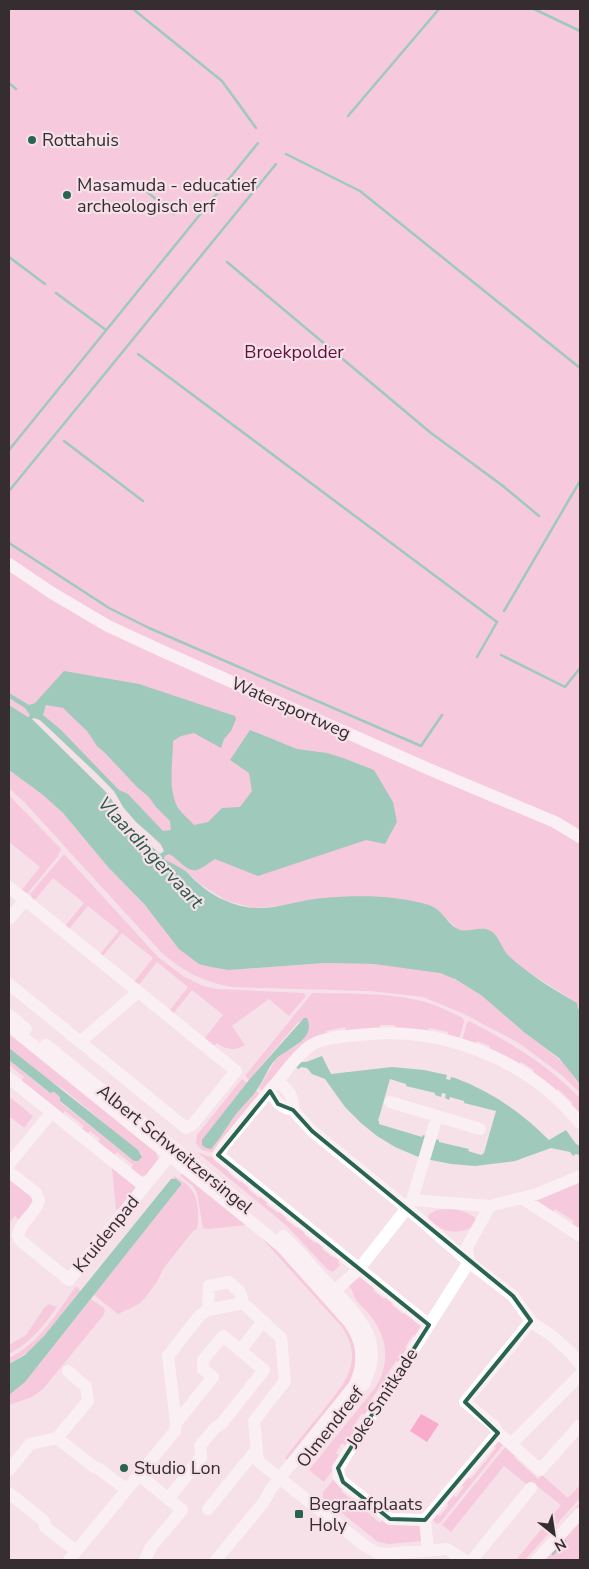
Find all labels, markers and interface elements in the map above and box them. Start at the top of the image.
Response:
place label: Rottahuis [42,128,119,152]
marker: Rottahuis [26,134,38,146]
place label: Masamuda - educatief archeologisch erf [77,173,258,218]
marker: Masamuda - educatief archeologisch erf [61,189,73,201]
park label: Broekpolder [244,340,344,364]
street label: Watersportweg [228,671,354,745]
water label: Vlaardingervaart [92,791,210,915]
street label: Albert Schweitzersingel [92,1079,258,1220]
street label: Kruidenpad [67,1190,145,1278]
street label: Joke Smitkade [340,1344,423,1453]
street label: Olmendreef [291,1381,370,1472]
place label: Studio Lon [134,1456,221,1480]
marker: Studio Lon [118,1462,130,1474]
place label: Begraafplaats Holy [309,1492,423,1537]
marker: Begraafplaats Holy [293,1508,305,1520]
north arrow [529,1509,579,1559]
text: N [551,1534,570,1556]

